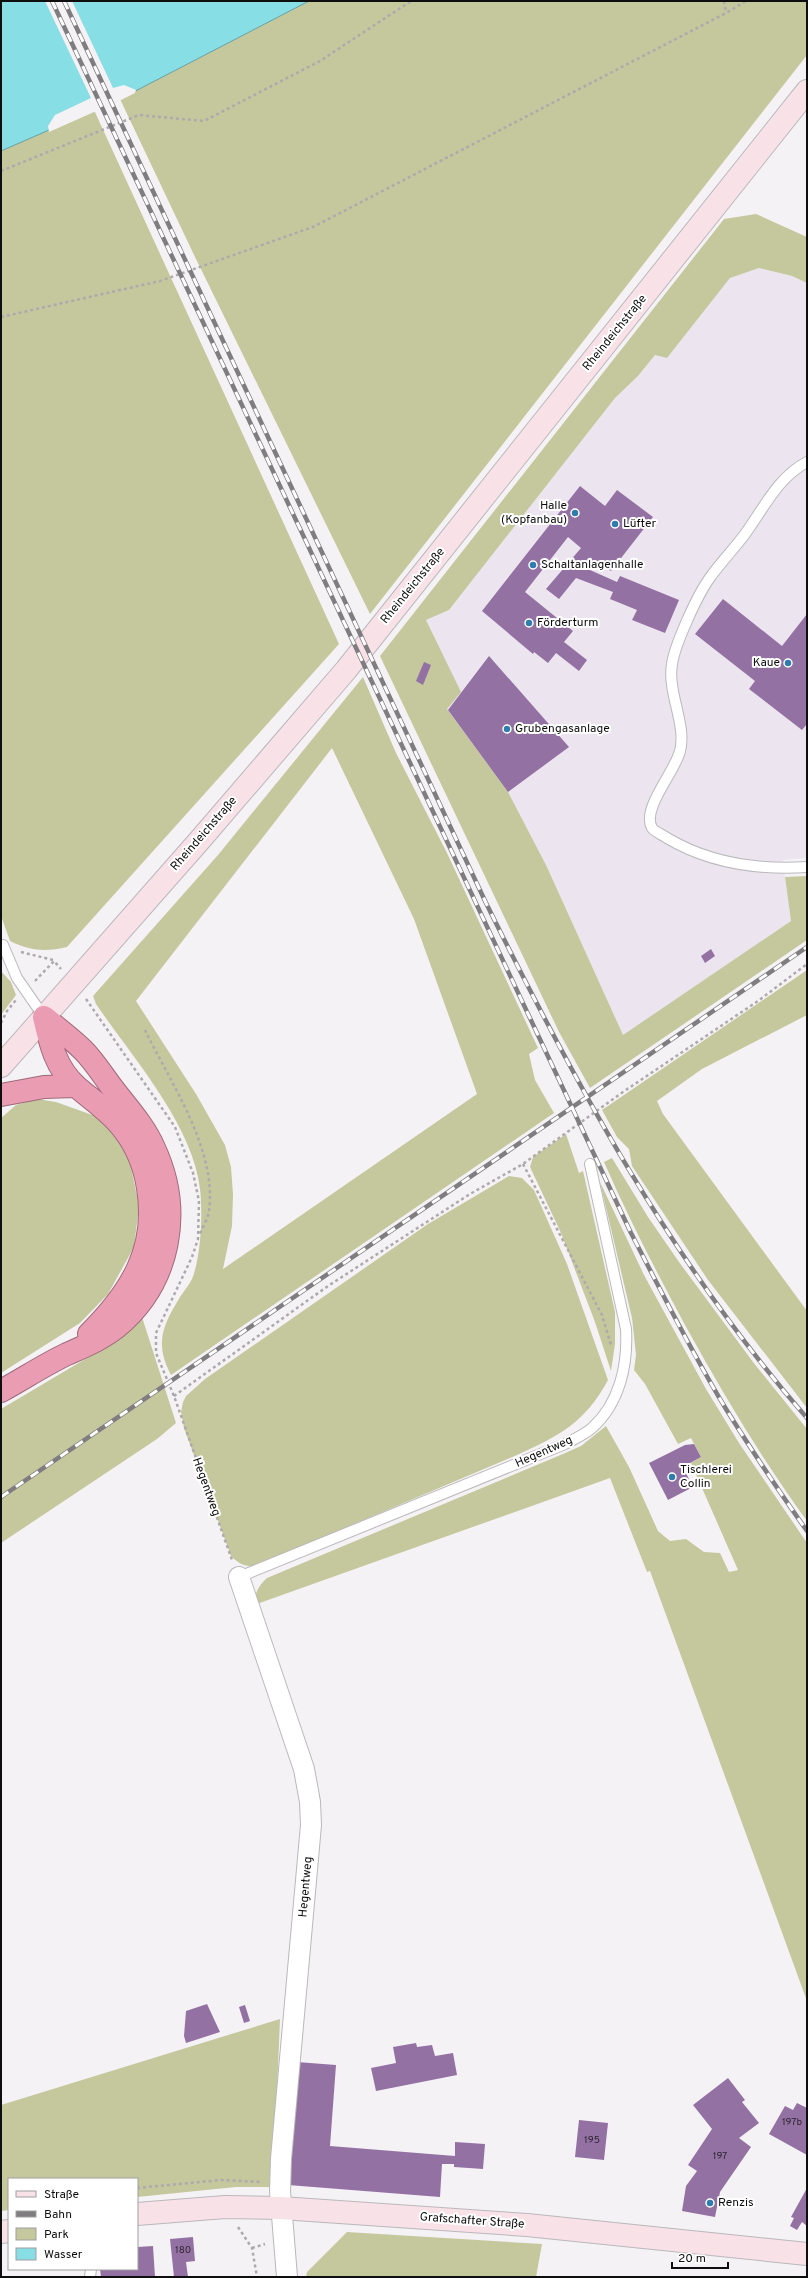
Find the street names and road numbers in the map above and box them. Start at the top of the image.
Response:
street label: Rheindeichstraße [579,292,651,374]
street label: Rheindeichstraße [377,545,449,627]
street label: Rheindeichstraße [167,793,241,875]
street label: Hegentweg [513,1432,575,1472]
street label: Hegentweg [188,1456,224,1518]
street label: Hegentweg [295,1856,317,1918]
street label: Grafschafter Straße [419,2209,525,2233]

